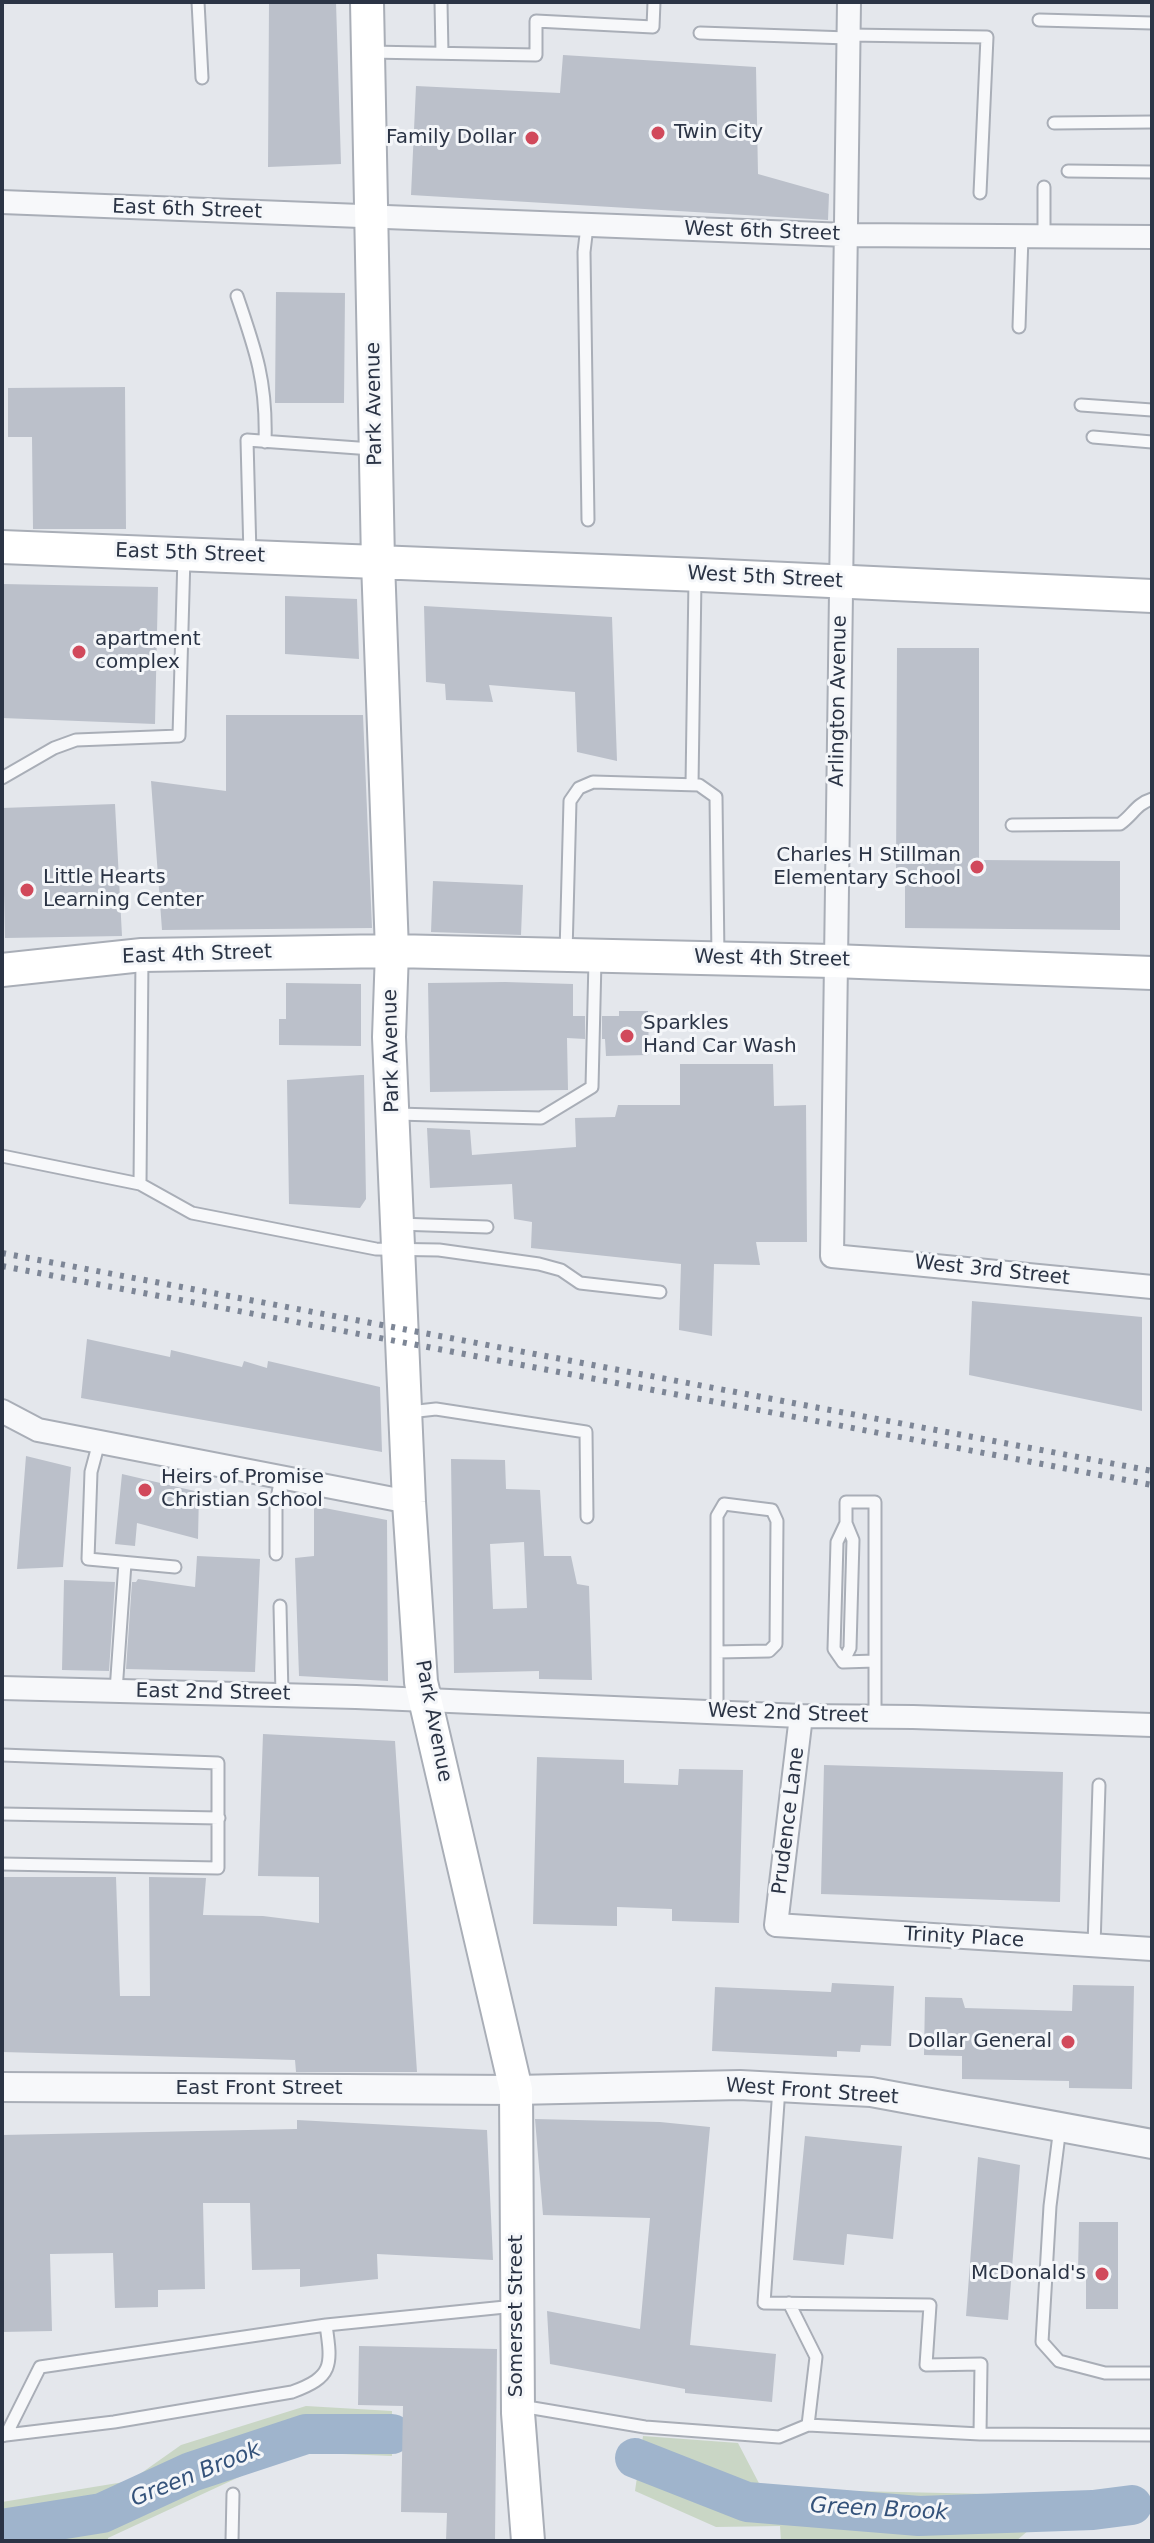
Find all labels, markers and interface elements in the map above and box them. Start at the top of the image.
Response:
place label: Twin City [674,121,763,145]
marker: Twin City [649,124,667,142]
place label: Family Dollar [386,126,516,150]
marker: Family Dollar [523,129,541,147]
street label: East 6th Street [112,195,262,225]
street label: West 6th Street [684,217,840,247]
street label: Park Avenue [362,342,388,466]
street label: East 5th Street [115,539,265,569]
street label: West 5th Street [687,562,843,594]
street label: Arlington Avenue [826,615,852,787]
place label: apartment complex [95,628,201,675]
marker: apartment complex [70,643,88,661]
place label: Charles H Stillman Elementary School [773,844,961,891]
marker: Charles H Stillman Elementary School [968,858,986,876]
place label: Little Hearts Learning Center [43,866,203,913]
marker: Little Hearts Learning Center [18,881,36,899]
street label: East 4th Street [122,940,272,970]
street label: West 4th Street [694,946,850,972]
street label: Park Avenue [379,989,405,1113]
place label: Sparkles Hand Car Wash [643,1012,797,1059]
marker: Sparkles Hand Car Wash [618,1027,636,1045]
street label: West 3rd Street [913,1251,1071,1291]
place label: Heirs of Promise Christian School [161,1466,324,1513]
marker: Heirs of Promise Christian School [136,1481,154,1499]
street label: Park Avenue [409,1658,457,1784]
street label: East 2nd Street [135,1680,291,1706]
street label: West 2nd Street [707,1699,869,1729]
street label: Prudence Lane [768,1746,810,1896]
street label: Trinity Place [903,1923,1025,1953]
place label: Dollar General [908,2030,1052,2054]
marker: Dollar General [1059,2033,1077,2051]
street label: West Front Street [725,2074,899,2110]
street label: East Front Street [175,2077,343,2101]
street label: Somerset Street [505,2235,529,2397]
place label: McDonald's [971,2262,1086,2286]
marker: McDonald's [1093,2265,1111,2283]
water label: Green Brook [127,2437,265,2513]
water label: Green Brook [809,2493,949,2527]

